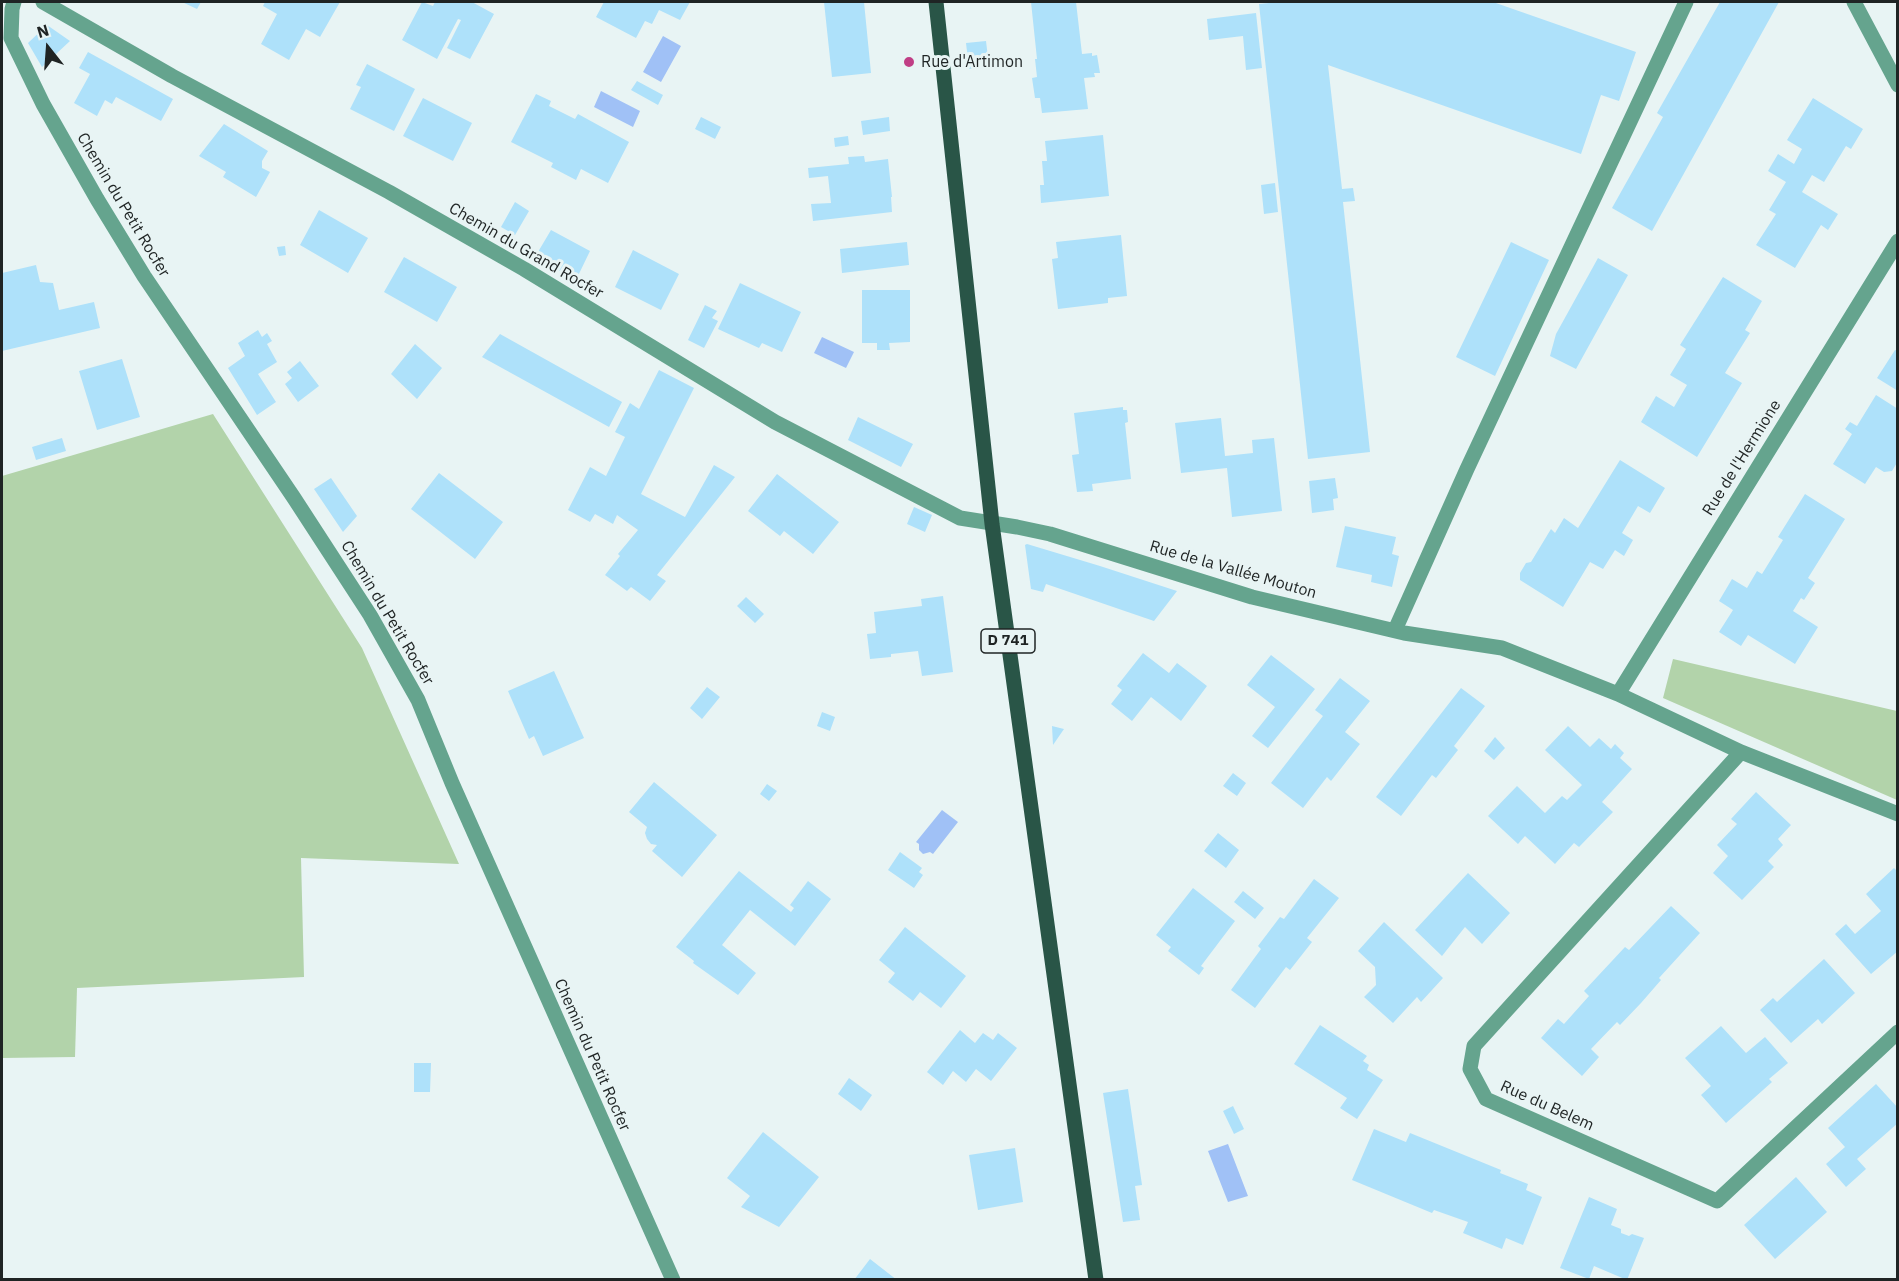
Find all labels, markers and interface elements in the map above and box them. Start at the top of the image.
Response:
north arrow [18,18,78,78]
text: N [34,20,51,42]
place label: Rue d'Artimon [921,52,1023,72]
marker: Rue d'Artimon [902,55,916,69]
street label: Chemin du Petit Rocfer [72,129,174,281]
street label: Chemin du Grand Rocfer [445,199,607,303]
street label: Rue de l'Hermione [1699,397,1785,519]
street label: Chemin du Petit Rocfer [336,537,438,689]
street label: Rue de la Vallée Mouton [1147,537,1319,603]
road number: D 741 [981,629,1035,653]
street label: Chemin du Petit Rocfer [550,976,634,1134]
street label: Rue du Belem [1497,1077,1597,1135]

